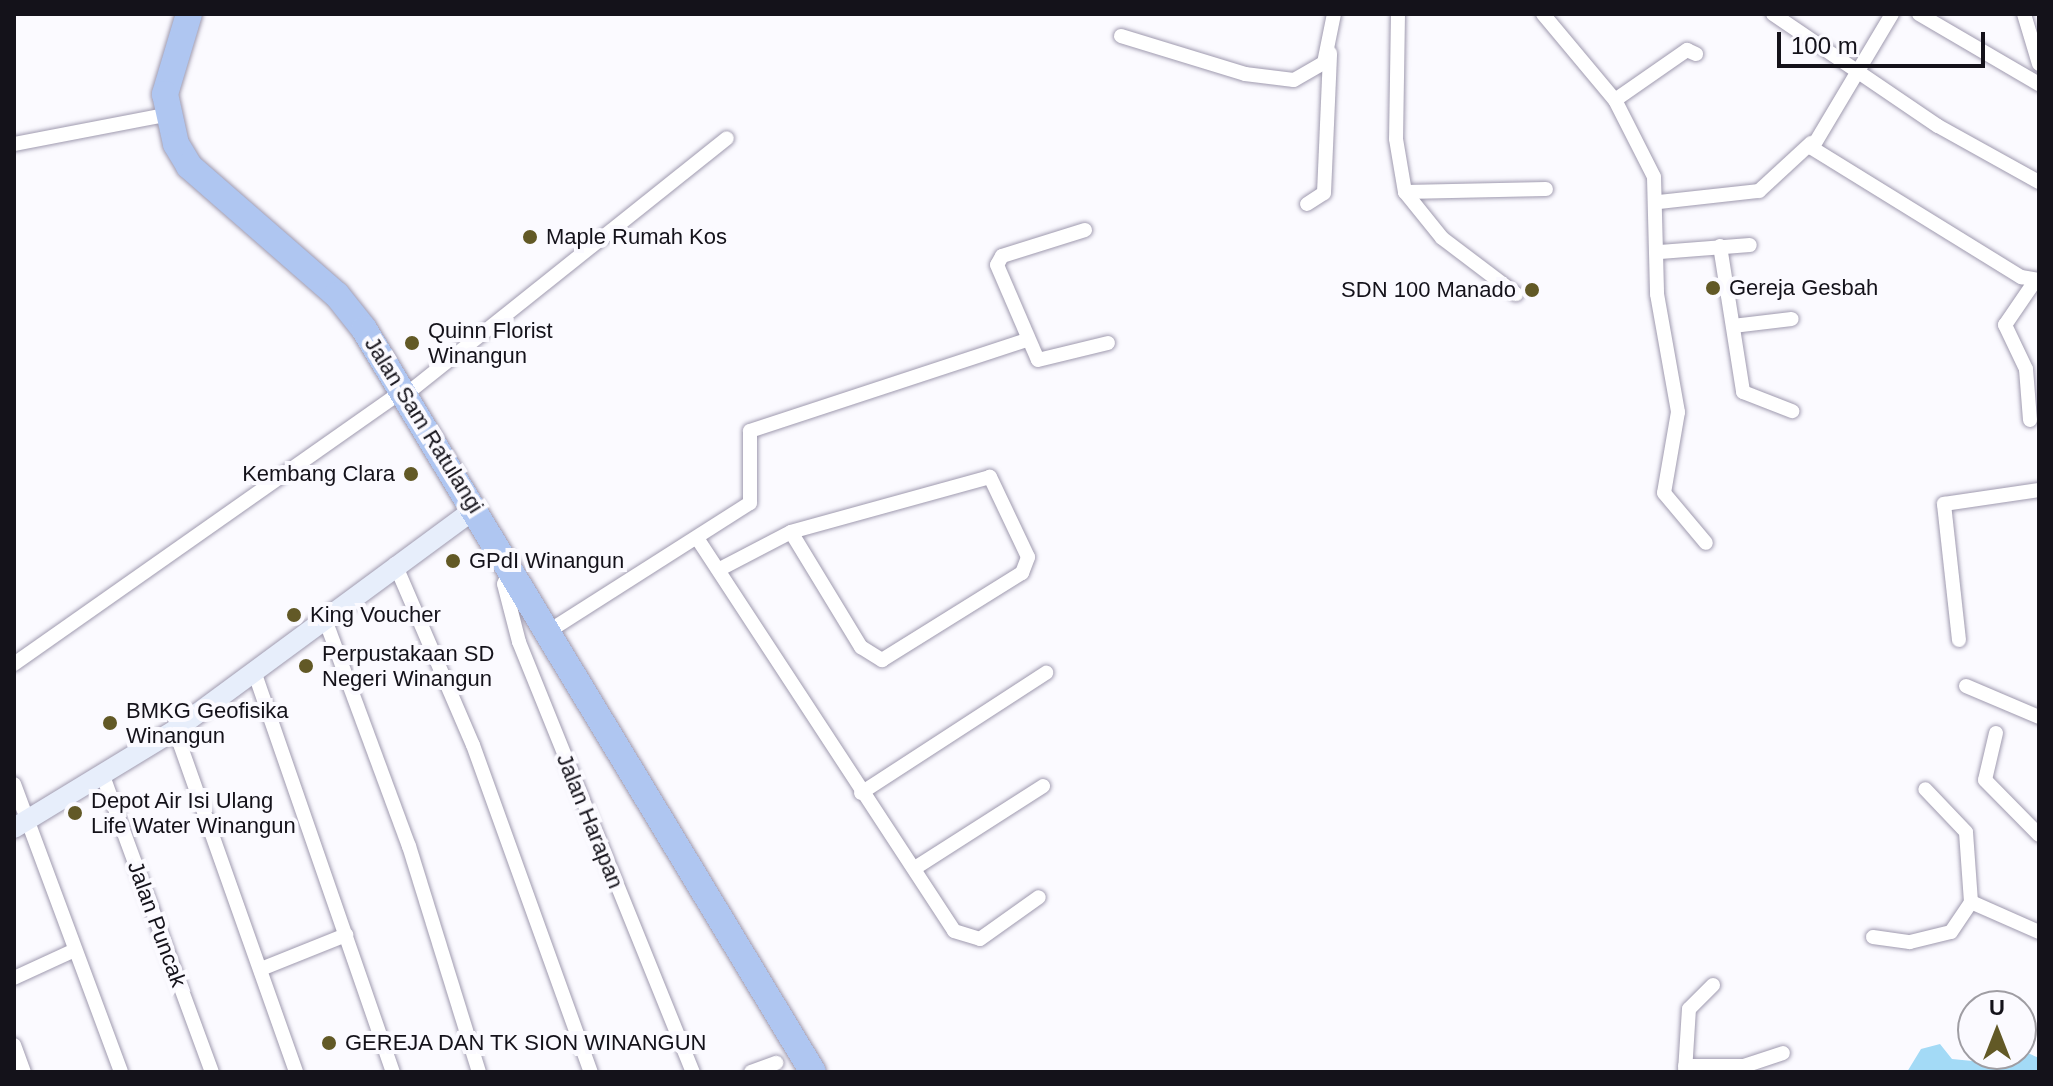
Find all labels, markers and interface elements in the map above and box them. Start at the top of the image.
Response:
scale bar [1781,16,1989,66]
text: 100 m [1791,32,1858,59]
place label: Maple Rumah Kos [546,224,727,250]
marker: Maple Rumah Kos [521,228,539,246]
place label: Gereja Gesbah [1729,275,1878,301]
place label: SDN 100 Manado [1341,277,1516,303]
marker: Gereja Gesbah [1704,279,1722,297]
marker: SDN 100 Manado [1523,281,1541,299]
place label: Quinn Florist Winangun [428,317,553,368]
street label: Jalan Sam Ratulangi [359,332,489,518]
marker: Quinn Florist Winangun [403,334,421,352]
place label: Kembang Clara [242,461,395,487]
marker: Kembang Clara [402,465,420,483]
place label: GPdI Winangun [469,548,624,574]
marker: GPdI Winangun [444,552,462,570]
place label: King Voucher [310,602,441,628]
marker: King Voucher [285,606,303,624]
place label: Perpustakaan SD Negeri Winangun [322,640,494,692]
marker: Perpustakaan SD Negeri Winangun [297,657,315,675]
place label: BMKG Geofisika Winangun [126,697,289,748]
marker: BMKG Geofisika Winangun [101,714,119,732]
street label: Jalan Harapan [551,750,629,892]
place label: Depot Air Isi Ulang Life Water Winangun [91,787,296,838]
marker: Depot Air Isi Ulang Life Water Winangun [66,804,84,822]
street label: Jalan Puncak [122,857,192,991]
north arrow [1957,990,2037,1070]
text: U [1989,995,2005,1020]
place label: GEREJA DAN TK SION WINANGUN [345,1030,708,1056]
marker: GEREJA DAN TK SION WINANGUN [320,1034,338,1052]

